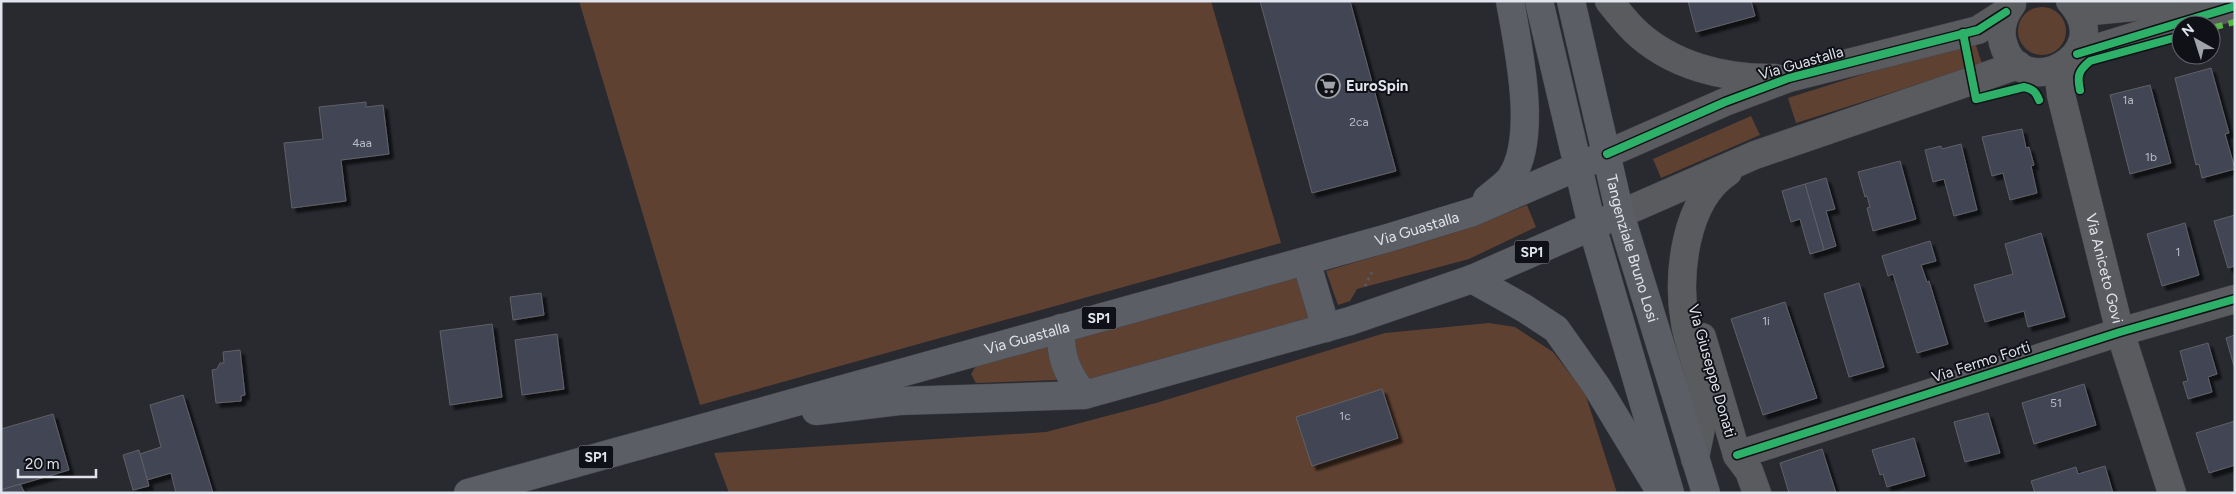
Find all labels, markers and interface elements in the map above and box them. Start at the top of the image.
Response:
north arrow [2171,15,2221,65]
text: N [2179,20,2198,40]
street label: Via Guastalla [1757,42,1845,84]
supermarket icon: EuroSpin [1315,73,1341,99]
place label: EuroSpin [1346,77,1408,95]
house number: 1a [2122,93,2134,107]
house number: 2ca [1349,115,1369,129]
house number: 4aa [352,136,372,150]
house number: 1b [2145,150,2157,164]
street label: Tangenziale Bruno Losi [1602,173,1662,325]
street label: Via Guastalla [1373,208,1461,250]
street label: Via Aniceto Govi [2082,212,2127,325]
road number: SP1 [1514,240,1550,264]
house number: 1 [2176,245,2180,259]
street label: Via Giuseppe Donati [1684,302,1740,440]
road number: SP1 [1082,306,1116,330]
house number: 1i [1762,314,1770,328]
street label: Via Guastalla [982,318,1071,358]
street label: Via Fermo Forti [1929,338,2033,386]
house number: 51 [2050,396,2062,410]
house number: 1c [1339,409,1351,423]
scale bar [18,446,95,478]
road number: SP1 [578,446,614,468]
text: 20 m [25,455,59,473]

